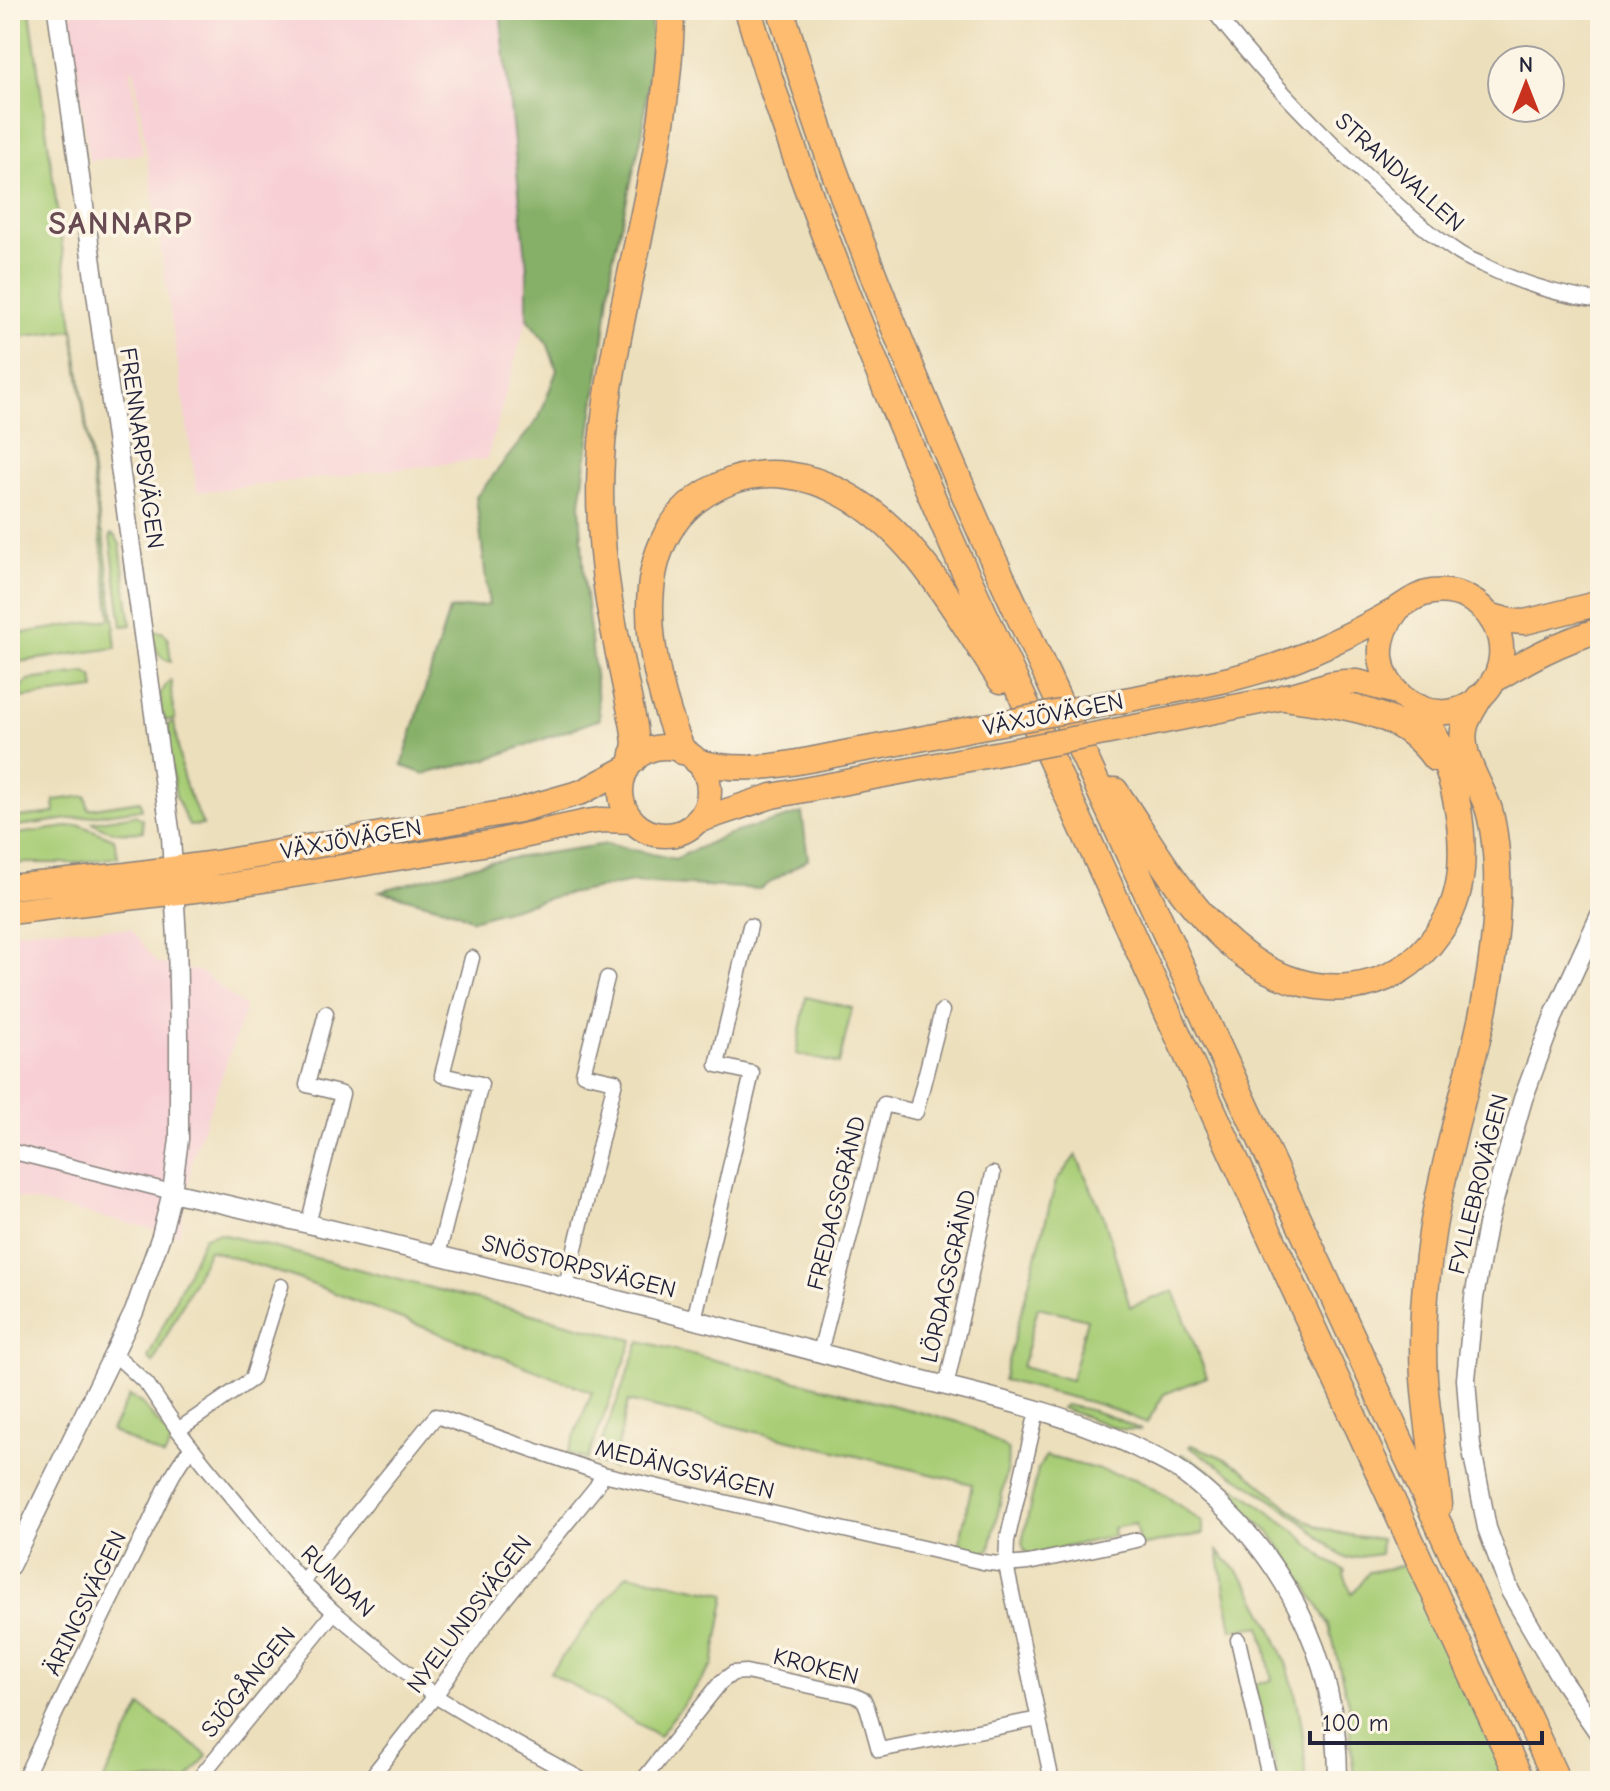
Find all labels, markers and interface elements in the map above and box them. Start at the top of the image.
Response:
north arrow [1486,44,1566,124]
text: N [1519,52,1533,78]
street label: STRANDVALLEN [1330,107,1470,237]
district label: SANNARP [49,205,193,242]
street label: FRENNARPSVÄGEN [114,346,170,550]
street label: VÄXJÖVÄGEN [980,687,1126,741]
street label: VÄXJÖVÄGEN [278,813,424,865]
street label: FYLLEBROVÄGEN [1442,1091,1514,1277]
street label: FREDAGSGRÄND [801,1113,871,1293]
street label: LÖRDAGSGRÄND [914,1187,982,1365]
street label: SNÖSTORPSVÄGEN [479,1228,679,1304]
street label: MEDÄNGSVÄGEN [593,1433,777,1505]
street label: ÄRINGSVÄGEN [38,1526,132,1680]
street label: NYELUNDSVÄGEN [401,1530,537,1698]
street label: RUNDAN [295,1539,381,1623]
street label: SJÖGÅNGEN [193,1620,301,1743]
street label: KROKEN [770,1642,862,1690]
scale bar [1310,1695,1542,1745]
text: 100 m [1322,1709,1389,1737]

